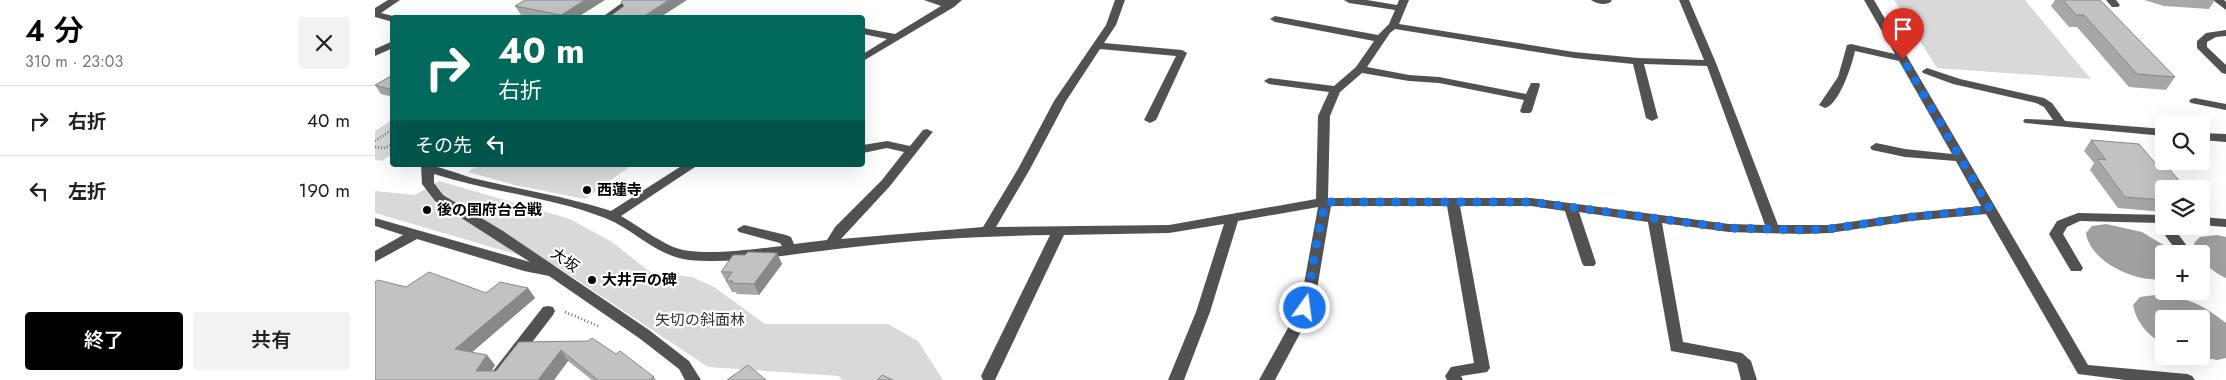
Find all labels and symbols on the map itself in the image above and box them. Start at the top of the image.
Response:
pin [1882,8,1924,59]
place label: 西蓮寺 [597,179,642,201]
marker: 西蓮寺 [581,184,593,196]
place label: 後の国府台合戦 [437,199,542,221]
marker: 後の国府台合戦 [421,204,433,216]
street label: 大坂 [546,242,584,278]
place label: 大井戸の碑 [602,269,677,291]
marker: 大井戸の碑 [586,274,598,286]
position arrow [1278,281,1330,333]
park label: 矢切の斜面林 [655,309,745,331]

